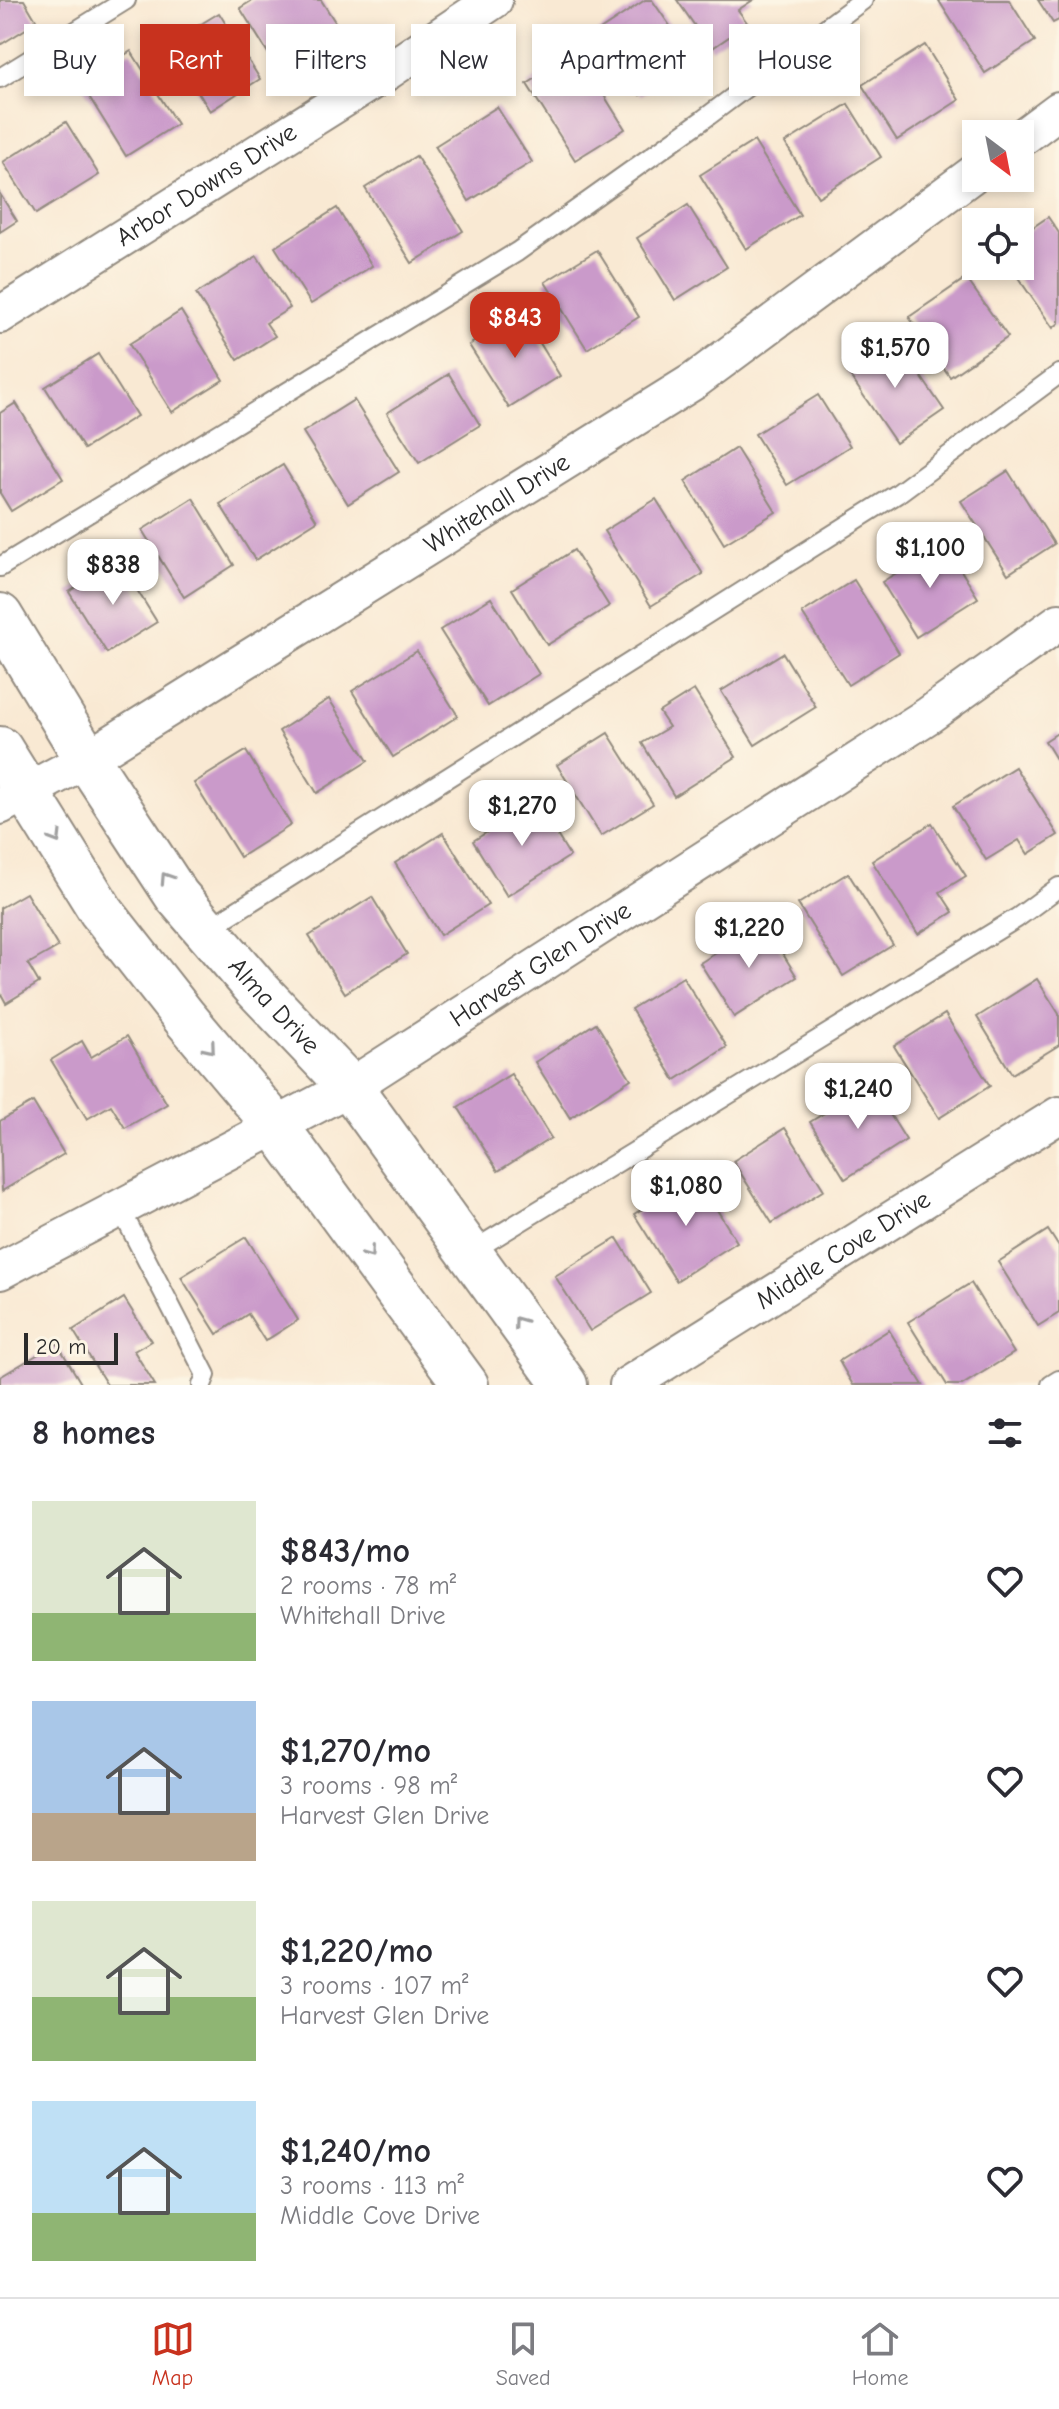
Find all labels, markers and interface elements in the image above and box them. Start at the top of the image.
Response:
chip: Buy [24,24,124,96]
chip: Rent [140,24,250,96]
chip: Filters [266,24,395,96]
chip: New [411,24,516,96]
chip: Apartment [532,24,713,96]
chip: House [729,24,860,96]
street label: Arbor Downs Drive [111,117,302,253]
north arrow [962,120,1034,192]
map controls [962,120,1034,280]
button: locate [962,208,1034,280]
pin: $843 [468,292,562,360]
text: $843 [488,303,542,333]
pin: $1,570 [830,322,960,390]
text: $1,570 [859,333,931,363]
street label: Whitehall Drive [419,447,575,560]
pin: $1,100 [865,522,995,590]
text: $1,100 [895,533,965,563]
pin: $838 [66,539,160,607]
text: $838 [85,550,141,580]
pin: $1,270 [457,780,587,848]
text: $1,270 [487,791,557,821]
one-way arrow [47,829,62,844]
one-way arrow [160,873,175,887]
street label: Harvest Glen Drive [444,895,637,1034]
pin: $1,220 [684,902,814,970]
text: $1,220 [713,913,785,943]
street label: Alma Drive [222,952,326,1060]
one-way arrow [200,1038,215,1053]
pin: $1,240 [793,1063,923,1131]
text: $1,240 [823,1074,893,1104]
pin: $1,080 [621,1160,751,1228]
text: $1,080 [649,1171,723,1201]
street label: Middle Cove Drive [750,1184,936,1316]
one-way arrow [359,1244,374,1259]
one-way arrow [514,1316,529,1330]
scale bar [24,1329,118,1365]
text: 20 m [36,1334,86,1360]
icon: filters [983,1411,1027,1455]
text: 8 homes [32,1413,155,1453]
text: $843/mo [280,1531,410,1571]
icon: home [96,1533,192,1629]
icon: heart [983,1559,1027,1603]
text: 2 rooms · 78 m² [280,1571,456,1601]
text: Whitehall Drive [280,1601,445,1631]
text: $1,270/mo [280,1731,431,1771]
icon: home [96,1733,192,1829]
icon: heart [983,1759,1027,1803]
text: 3 rooms · 98 m² [280,1771,457,1801]
text: Harvest Glen Drive [280,1801,489,1831]
text: $1,220/mo [280,1931,433,1971]
icon: home [96,1933,192,2029]
icon: heart [983,1959,1027,2003]
text: 3 rooms · 107 m² [280,1971,469,2001]
text: Harvest Glen Drive [280,2001,489,2031]
text: $1,240/mo [280,2131,431,2171]
icon: home [96,2133,192,2229]
icon: heart [983,2159,1027,2203]
text: 3 rooms · 113 m² [280,2171,464,2201]
text: Middle Cove Drive [280,2201,480,2231]
tab: Map [151,2317,195,2391]
tab: Saved [496,2317,551,2391]
tab: Home [852,2317,908,2391]

